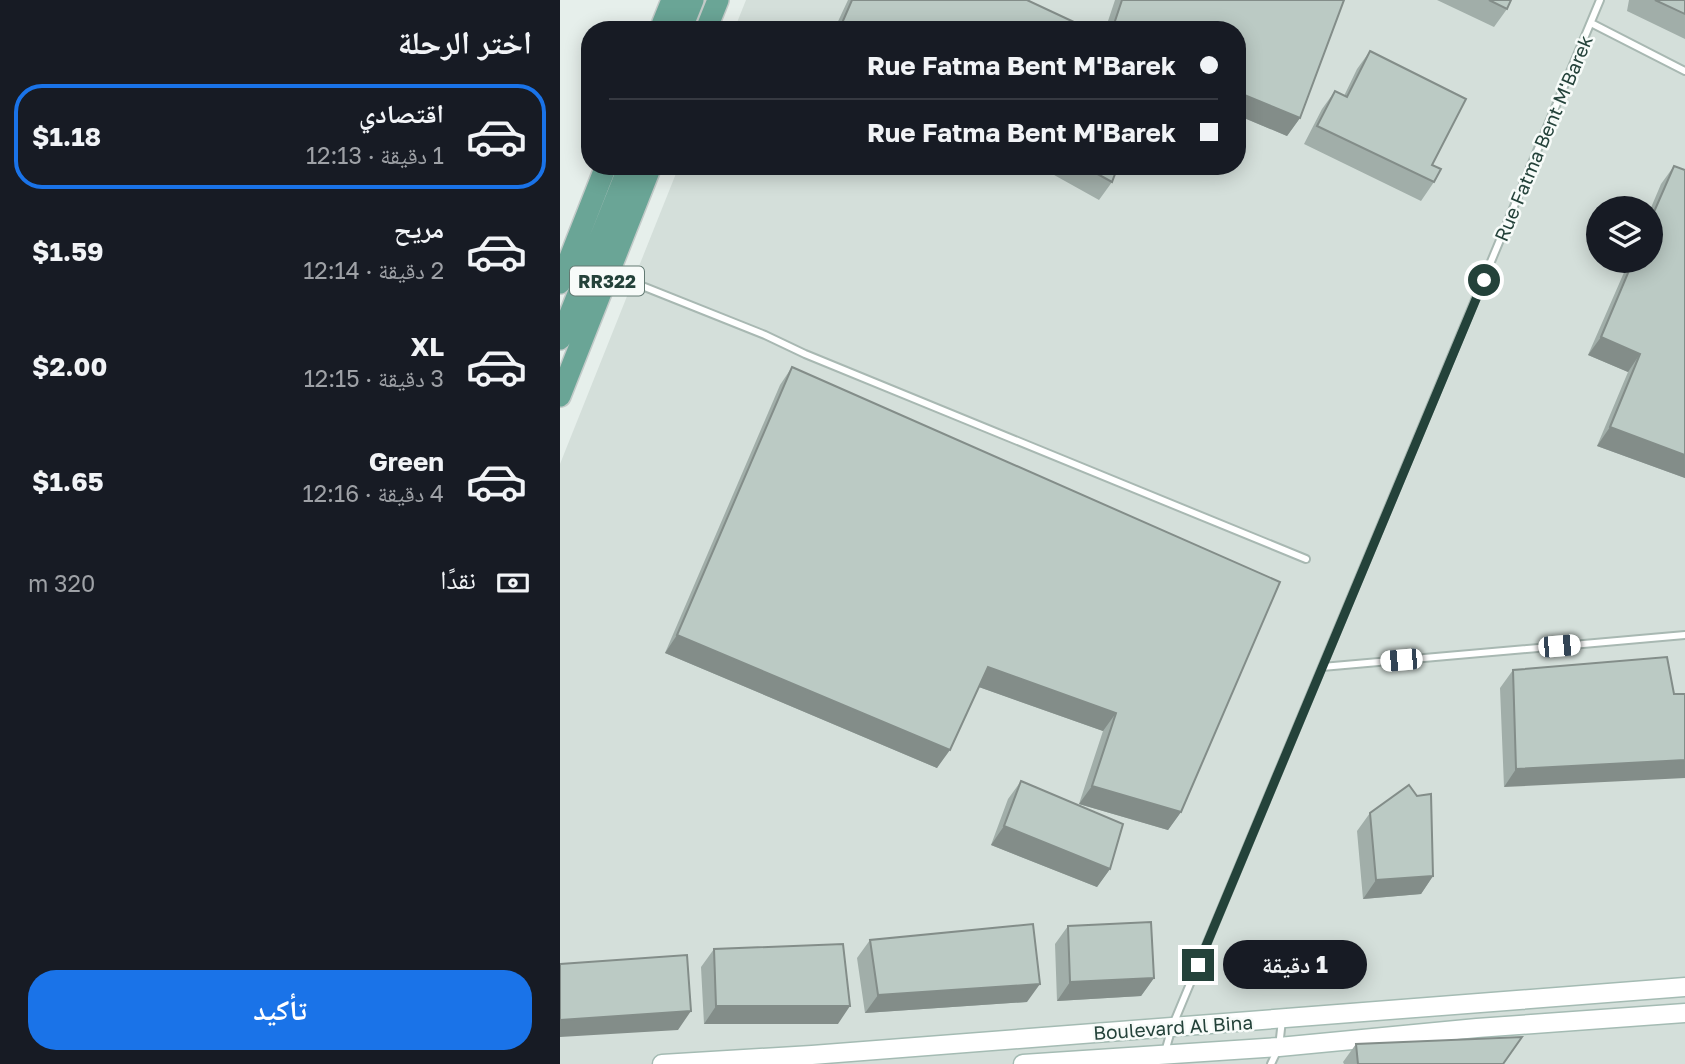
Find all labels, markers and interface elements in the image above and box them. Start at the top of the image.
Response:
text: اختر الرحلة [398,23,532,61]
street label: Rue Fatma Bent M'Barek [1489,31,1597,245]
text: Rue Fatma Bent M'Barek [867,50,1176,81]
text: اقتصادي [359,98,444,129]
icon: car [465,105,528,168]
text: Rue Fatma Bent M'Barek [867,117,1176,148]
text: $1.18 [32,121,101,152]
text: 1 دقيقة · 12:13 [306,141,444,169]
map controls [1586,196,1663,273]
button: layers [1586,196,1663,273]
text: مريح [394,213,444,244]
icon: car [465,220,528,283]
text: $1.59 [32,236,104,267]
text: 2 دقيقة · 12:14 [303,256,444,284]
route start [1468,264,1500,296]
road number: RR322 [570,267,644,296]
text: XL [410,331,444,362]
icon: car [465,335,528,398]
text: $2.00 [32,351,107,382]
text: 3 دقيقة · 12:15 [304,364,444,392]
text: Green [369,446,444,477]
icon: car [465,450,528,513]
text: $1.65 [32,466,104,497]
text: 4 دقيقة · 12:16 [303,479,444,507]
text: نقدًا [440,564,476,595]
icon: cash [494,564,532,602]
text: 320 m [28,569,95,597]
car [1538,634,1581,658]
car [1380,648,1423,672]
callout: 1 دقيقة [1222,940,1366,990]
route end [1182,949,1214,981]
text: 1 دقيقة [1262,950,1328,978]
button: تأكيد [28,970,532,1050]
street label: Boulevard Al Bina [1092,1010,1254,1044]

